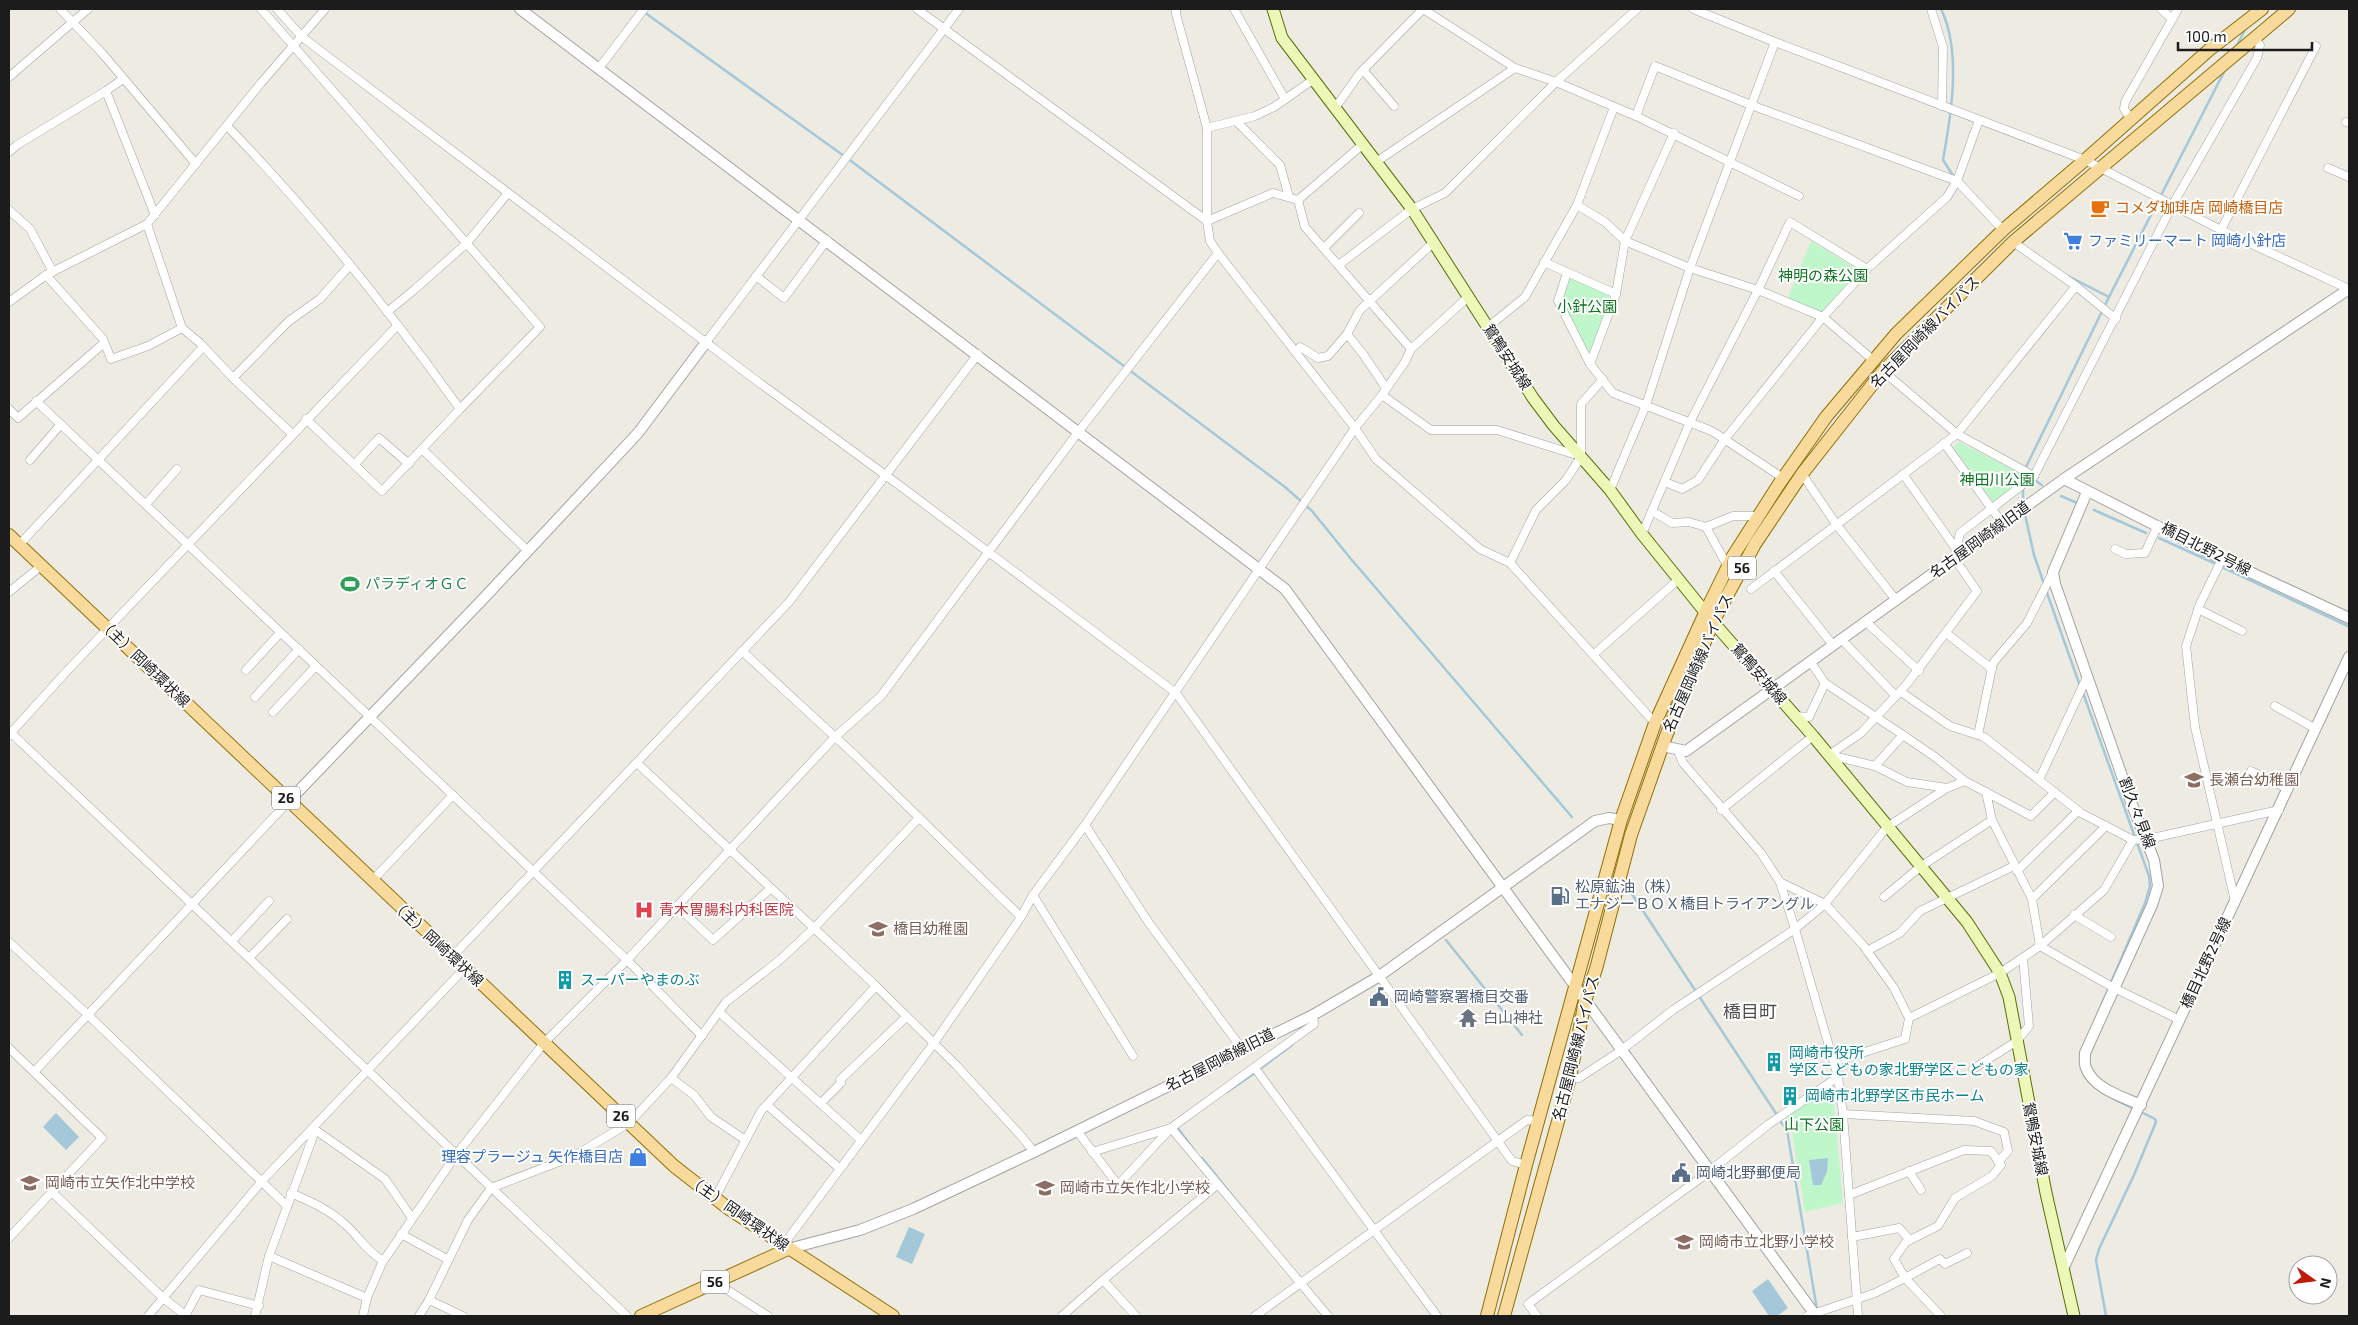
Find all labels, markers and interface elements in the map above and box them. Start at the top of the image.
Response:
scale bar [2178,20,2312,52]
text: 100 m [2186,27,2227,45]
cafe icon: コメダ珈琲店 岡崎橋目店 [2089,197,2111,219]
place label: コメダ珈琲店 岡崎橋目店 [2115,198,2283,216]
supermarket icon: ファミリーマート 岡崎小針店 [2062,230,2084,252]
place label: ファミリーマート 岡崎小針店 [2088,231,2286,249]
park label: 神明の森公園 [1778,266,1868,284]
street label: 名古屋岡崎線バイパス [1866,271,1983,391]
park label: 小針公園 [1557,297,1617,315]
street label: 鴛鴨安城線 [1480,320,1536,393]
park label: 神田川公園 [1959,470,2035,488]
street label: 名古屋岡崎線旧道 [1926,497,2033,582]
street label: 橋目北野2号線 [2159,518,2254,578]
road number: 56 [1728,556,1756,580]
sports icon: パラディオＧＣ [339,573,361,595]
place label: パラディオＧＣ [365,574,469,592]
street label: 名古屋岡崎線バイパス [1658,591,1736,735]
street label: （主）岡崎環状線 [95,614,194,710]
street label: 鴛鴨安城線 [1728,639,1791,708]
school or university icon: 長瀬台幼稚園 [2183,769,2205,791]
place label: 長瀬台幼稚園 [2209,770,2299,788]
street label: 割久々見線 [2116,774,2160,851]
road number: 26 [272,786,300,810]
place label: 松原鉱油（株） エナジーＢＯＸ橋目トライアングル [1575,877,1814,912]
fuel station icon: 松原鉱油（株） エナジーＢＯＸ橋目トライアングル [1549,885,1571,907]
street label: （主）岡崎環状線 [388,895,488,990]
hospital icon: 青木胃腸科内科医院 [633,899,655,921]
place label: 青木胃腸科内科医院 [659,900,794,918]
street label: 橋目北野2号線 [2176,914,2234,1011]
school or university icon: 橋目幼稚園 [867,918,889,940]
place label: 橋目幼稚園 [893,919,968,937]
building icon: スーパーやまのぶ [554,969,576,991]
place label: スーパーやまのぶ [580,970,700,988]
street label: 名古屋岡崎線バイパス [1548,973,1602,1123]
public building icon: 岡崎警察署橋目交番 [1368,986,1390,1008]
place label: 岡崎警察署橋目交番 [1394,987,1529,1005]
district label: 橋目町 [1723,1000,1777,1022]
temple icon: 白山神社 [1457,1007,1479,1029]
place label: 白山神社 [1483,1008,1543,1026]
street label: 名古屋岡崎線旧道 [1162,1024,1277,1094]
place label: 岡崎市役所 学区こどもの家北野学区こどもの家 [1789,1043,2029,1078]
building icon: 岡崎市役所 学区こどもの家北野学区こどもの家 [1763,1051,1785,1073]
building icon: 岡崎市北野学区市民ホーム [1779,1085,1801,1107]
place label: 岡崎市北野学区市民ホーム [1805,1086,1985,1104]
street label: 鴛鴨安城線 [2020,1100,2052,1177]
road number: 26 [607,1104,635,1128]
park label: 山下公園 [1784,1115,1844,1133]
shop icon: 理容プラージュ 矢作橋目店 [627,1146,649,1168]
place label: 理容プラージュ 矢作橋目店 [441,1147,623,1165]
public building icon: 岡崎北野郵便局 [1670,1162,1692,1184]
place label: 岡崎北野郵便局 [1696,1163,1801,1181]
street label: （主）岡崎環状線 [684,1170,793,1254]
school or university icon: 岡崎市立矢作北中学校 [19,1172,41,1194]
place label: 岡崎市立矢作北中学校 [45,1173,195,1191]
school or university icon: 岡崎市立矢作北小学校 [1034,1177,1056,1199]
place label: 岡崎市立矢作北小学校 [1060,1178,1210,1196]
school or university icon: 岡崎市立北野小学校 [1673,1231,1695,1253]
place label: 岡崎市立北野小学校 [1699,1232,1834,1250]
north arrow [2288,1255,2338,1305]
road number: 56 [701,1270,729,1294]
text: N [2317,1276,2336,1290]

